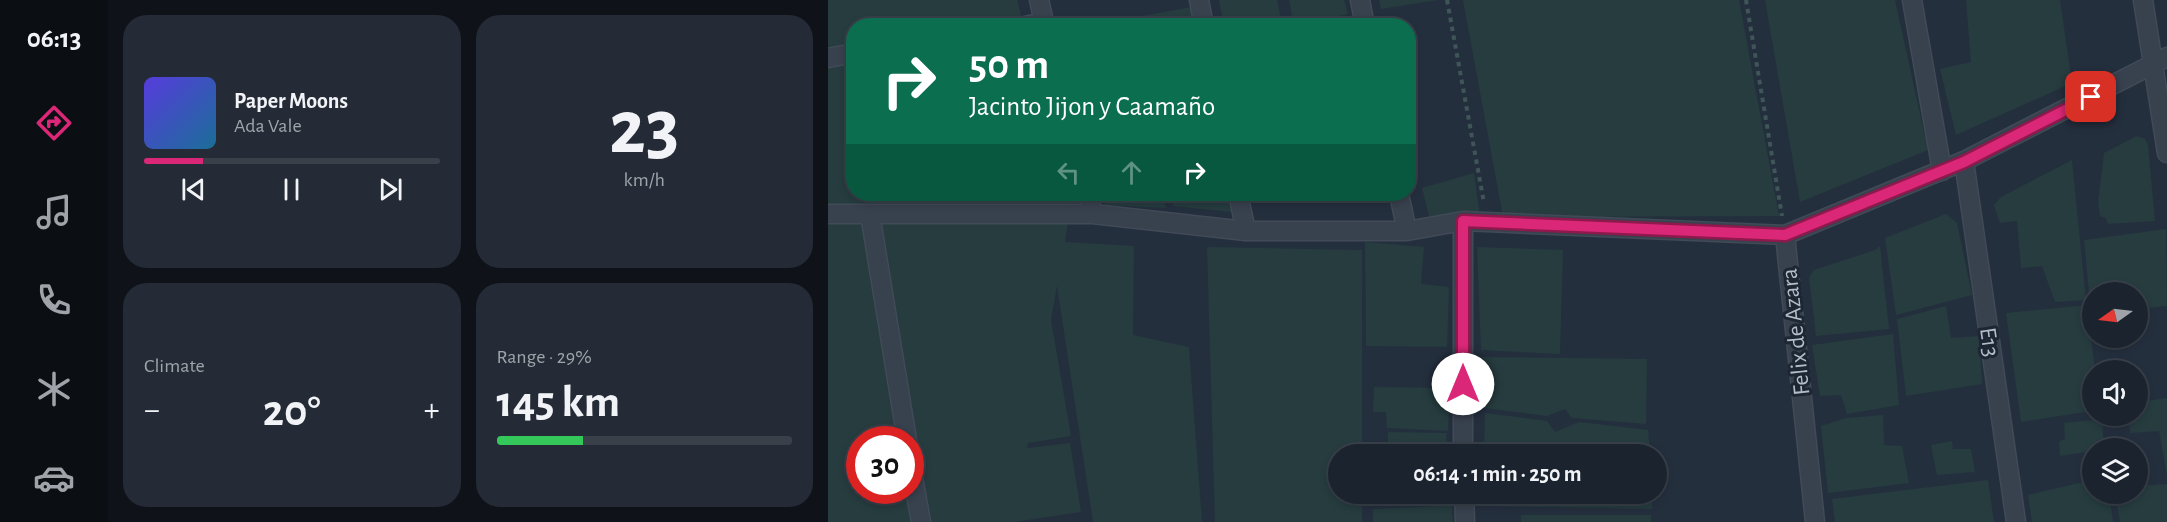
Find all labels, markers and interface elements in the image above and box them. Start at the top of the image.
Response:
text: 06:13 [27,25,81,52]
icon: right [870,42,948,120]
text: 50 m [969,44,1049,86]
pin [2065,71,2116,122]
icon: arrive [2074,80,2107,113]
text: Paper Moons [234,90,348,112]
text: 23 [609,90,679,168]
text: Jacinto Jijon y Caamaño [969,93,1215,120]
icon: directions [33,102,75,144]
text: Ada Vale [234,116,302,136]
icon: left [1052,156,1085,189]
icon: ahead [1115,156,1148,189]
icon: right [1178,156,1211,189]
text: km/h [624,170,665,190]
icon: previous [177,173,210,206]
icon: pause [275,173,308,206]
icon: next [374,173,407,206]
icon: music [33,191,75,233]
street label: Felix de Azara [1777,267,1815,397]
icon: phone [33,279,75,321]
north arrow [2082,282,2148,348]
map controls [2082,282,2148,504]
street label: E13 [1975,326,2003,359]
text: Range · 29% [497,347,592,367]
position arrow [1431,352,1495,416]
text: Climate [144,356,205,376]
button: sound [2082,360,2148,426]
icon: climate [33,368,75,410]
text: 145 km [497,380,620,425]
text: 20° [263,389,321,434]
text: − [144,394,160,427]
text: + [424,394,439,427]
speed limit sign: 30 [846,426,924,504]
button: layers [2082,438,2148,504]
icon: car [33,457,75,499]
text: 06:14 · 1 min · 250 m [1413,463,1582,485]

